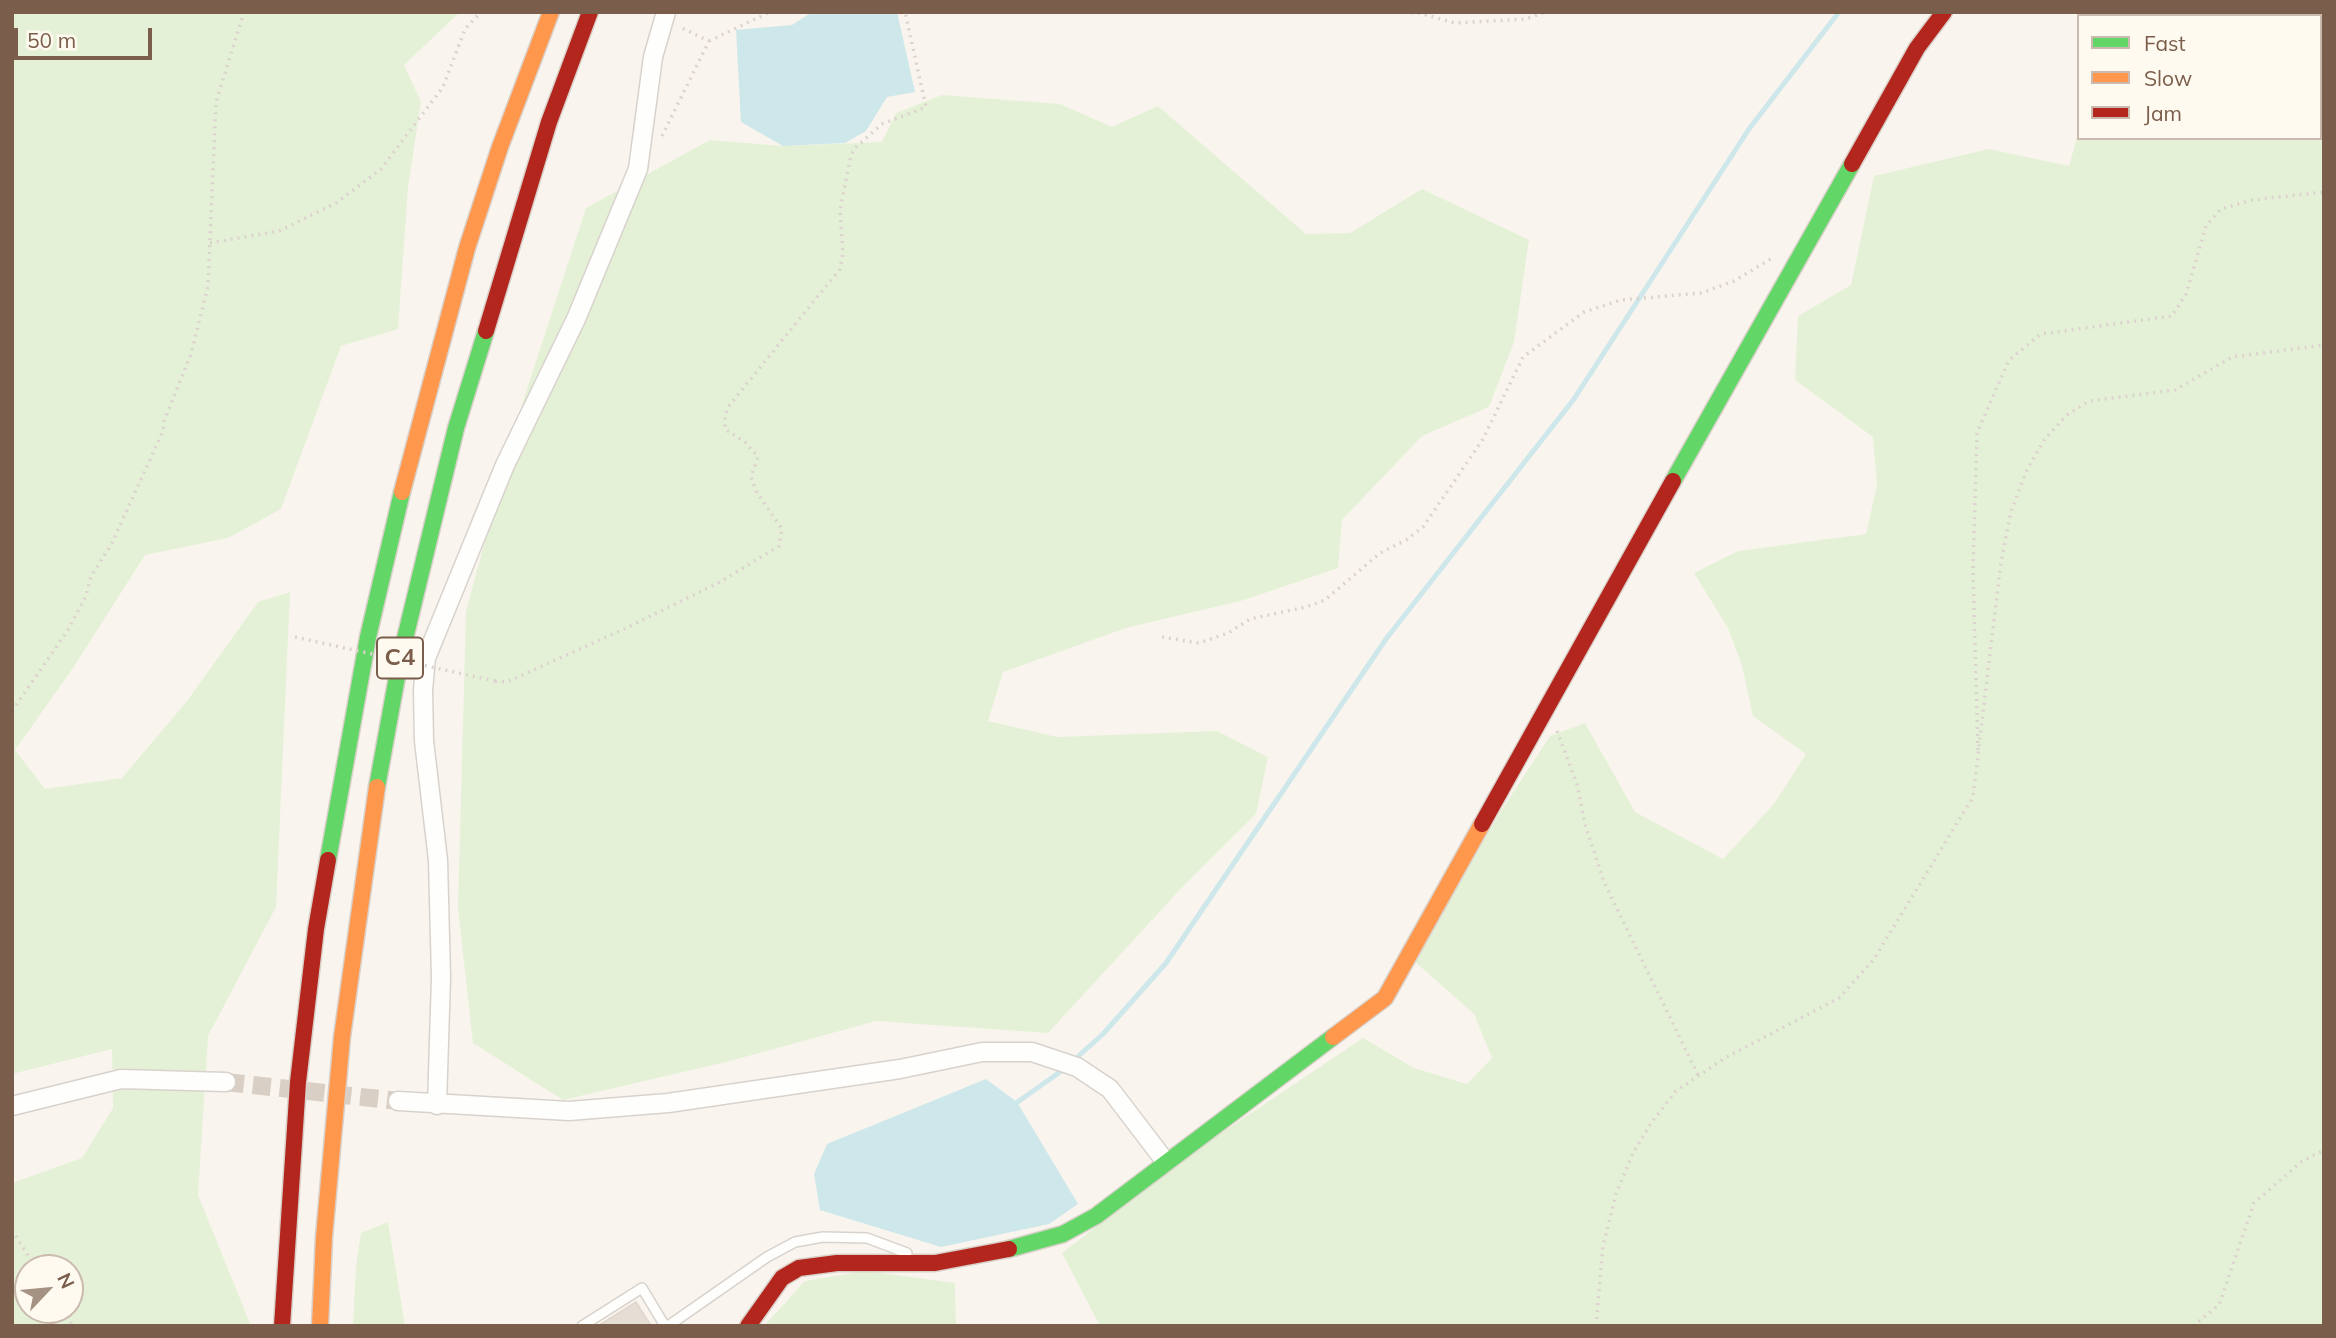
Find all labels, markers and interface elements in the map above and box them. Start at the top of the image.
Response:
scale bar [18,14,156,58]
legend [2077,14,2322,140]
text: 50 m [27,27,76,53]
text: Fast [2144,30,2186,56]
text: Slow [2144,65,2192,91]
text: Jam [2144,100,2182,126]
road number: C4 [377,638,423,678]
north arrow [14,1254,84,1324]
text: N [52,1269,80,1292]

